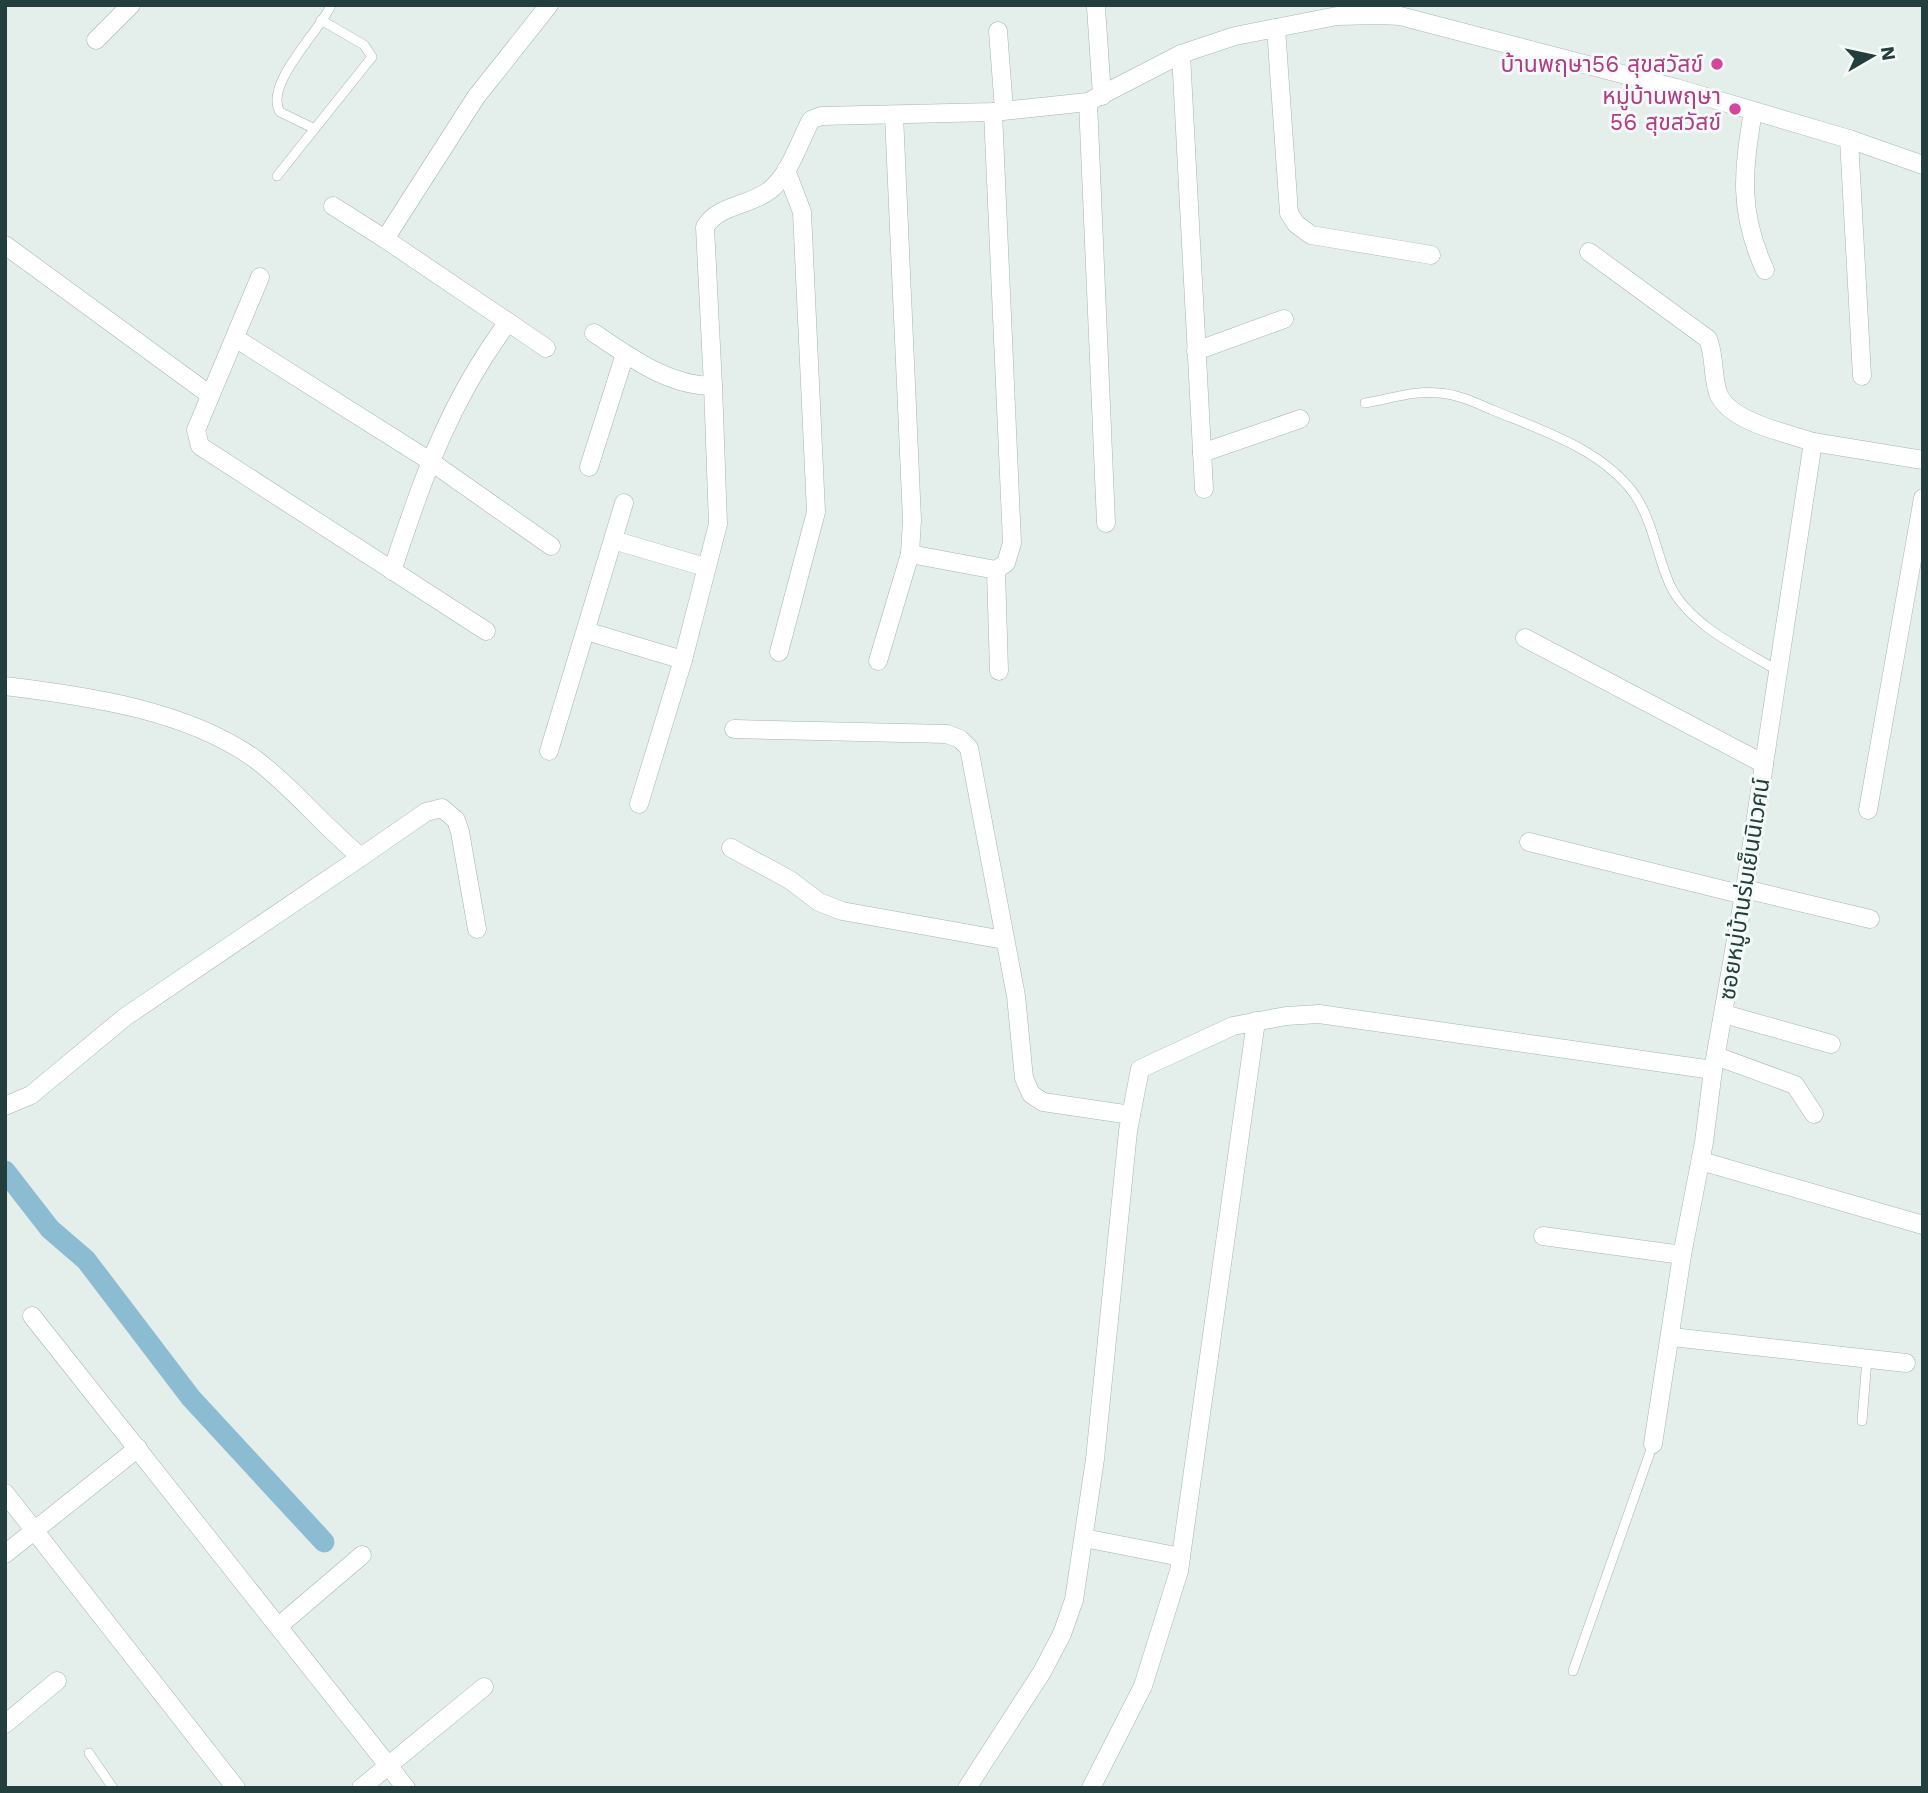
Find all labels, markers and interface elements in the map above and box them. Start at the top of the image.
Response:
north arrow [1837,21,1907,91]
text: N [1876,45,1901,62]
place label: บ้านพฤษา56 สุขสวัสข์ [1501,51,1703,78]
marker: บ้านพฤษา56 สุขสวัสข์ [1709,56,1725,72]
place label: หมู่บ้านพฤษา 56 สุขสวัสข์ [1602,83,1721,136]
marker: หมู่บ้านพฤษา 56 สุขสวัสข์ [1727,101,1743,117]
street label: ซอยหมู่บ้านร่มเย็นนิเวศน์ [1714,776,1776,1002]

